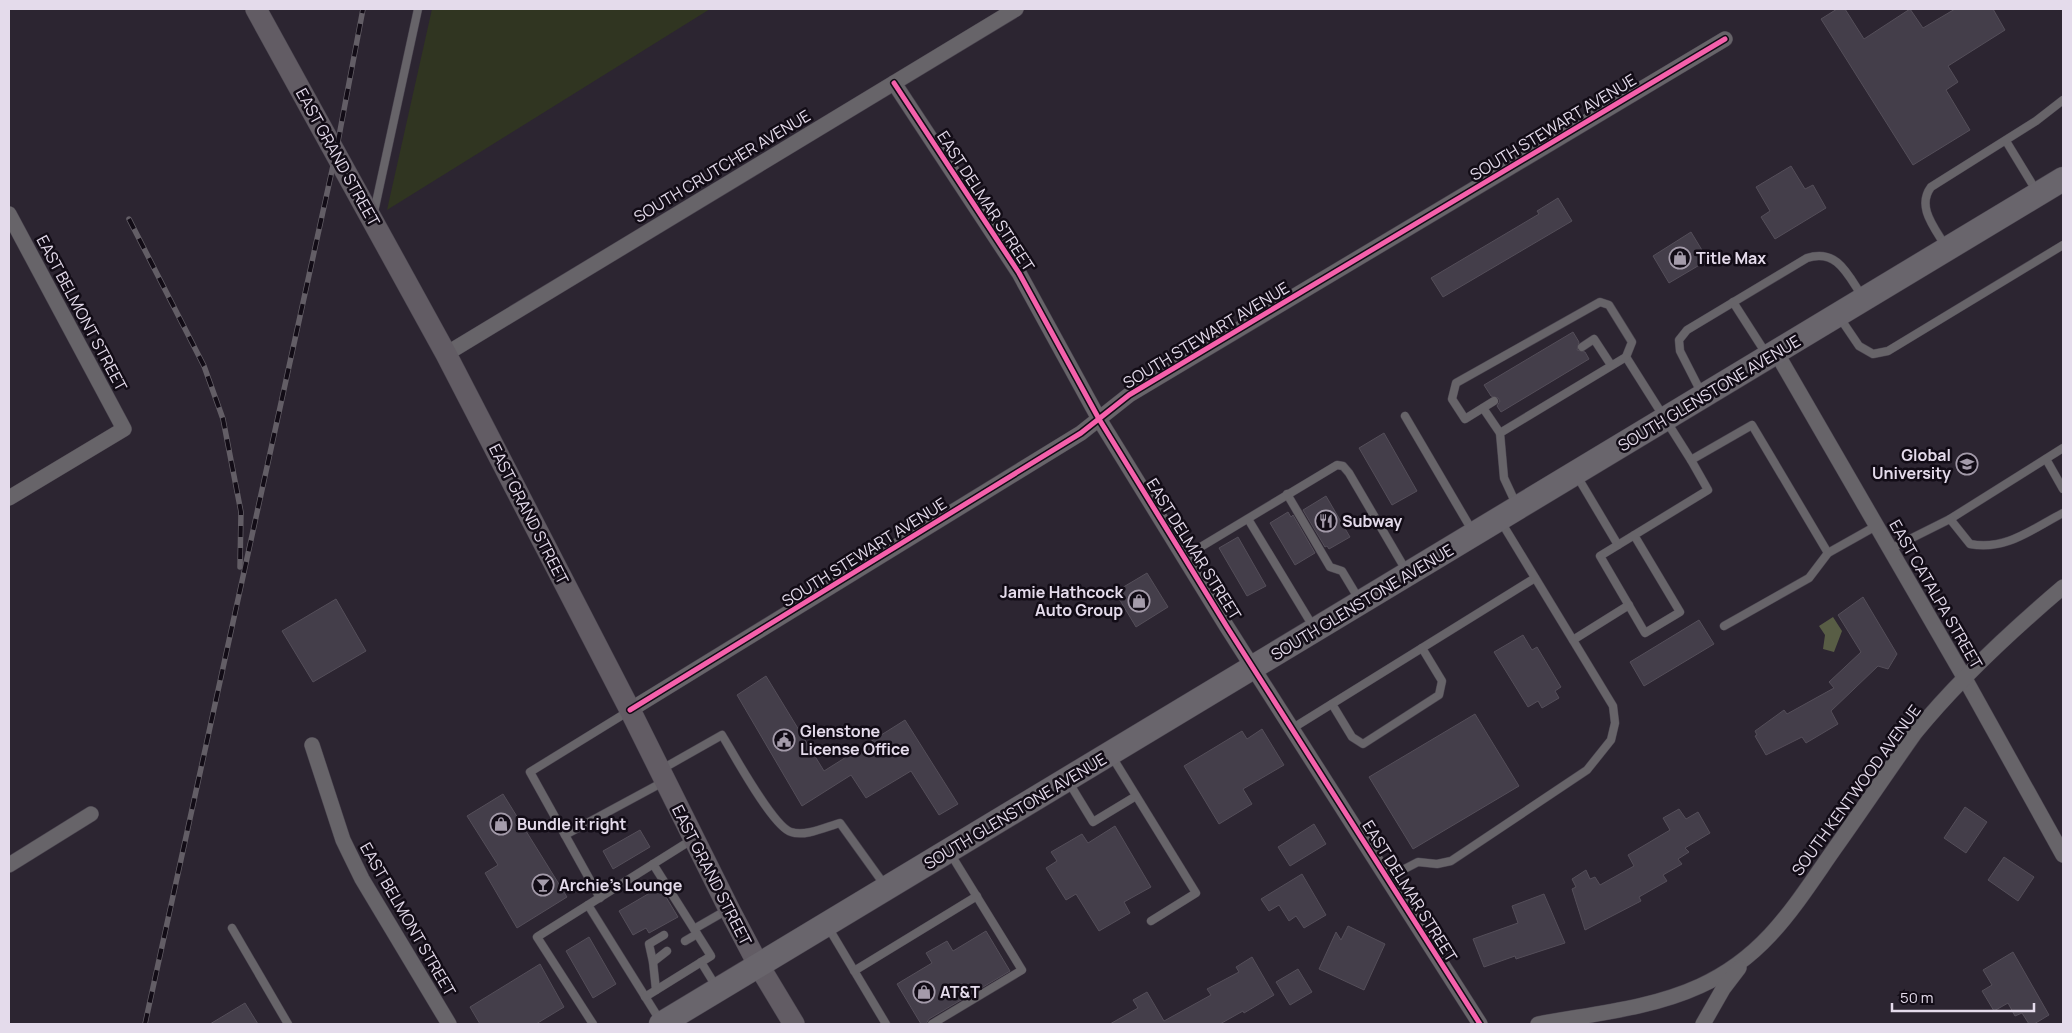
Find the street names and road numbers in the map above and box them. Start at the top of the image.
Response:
street label: SOUTH STEWART AVENUE [1466,69,1640,185]
street label: EAST GRAND STREET [291,84,385,230]
street label: SOUTH CRUTCHER AVENUE [630,104,814,228]
street label: EAST DELMAR STREET [932,127,1040,276]
street label: EAST BELMONT STREET [32,231,133,395]
street label: SOUTH STEWART AVENUE [1119,277,1293,393]
street label: SOUTH GLENSTONE AVENUE [1614,330,1804,456]
street label: EAST GRAND STREET [484,440,574,588]
street label: EAST DELMAR STREET [1141,474,1247,624]
street label: SOUTH STEWART AVENUE [777,492,951,612]
street label: EAST CATALPA STREET [1884,516,1988,673]
street label: SOUTH GLENSTONE AVENUE [1267,539,1457,665]
street label: SOUTH KENTWOOD AVENUE [1786,700,1926,880]
street label: SOUTH GLENSTONE AVENUE [920,748,1110,874]
street label: EAST GRAND STREET [667,801,757,949]
street label: EAST DELMAR STREET [1357,816,1463,966]
street label: EAST BELMONT STREET [355,838,461,1000]

